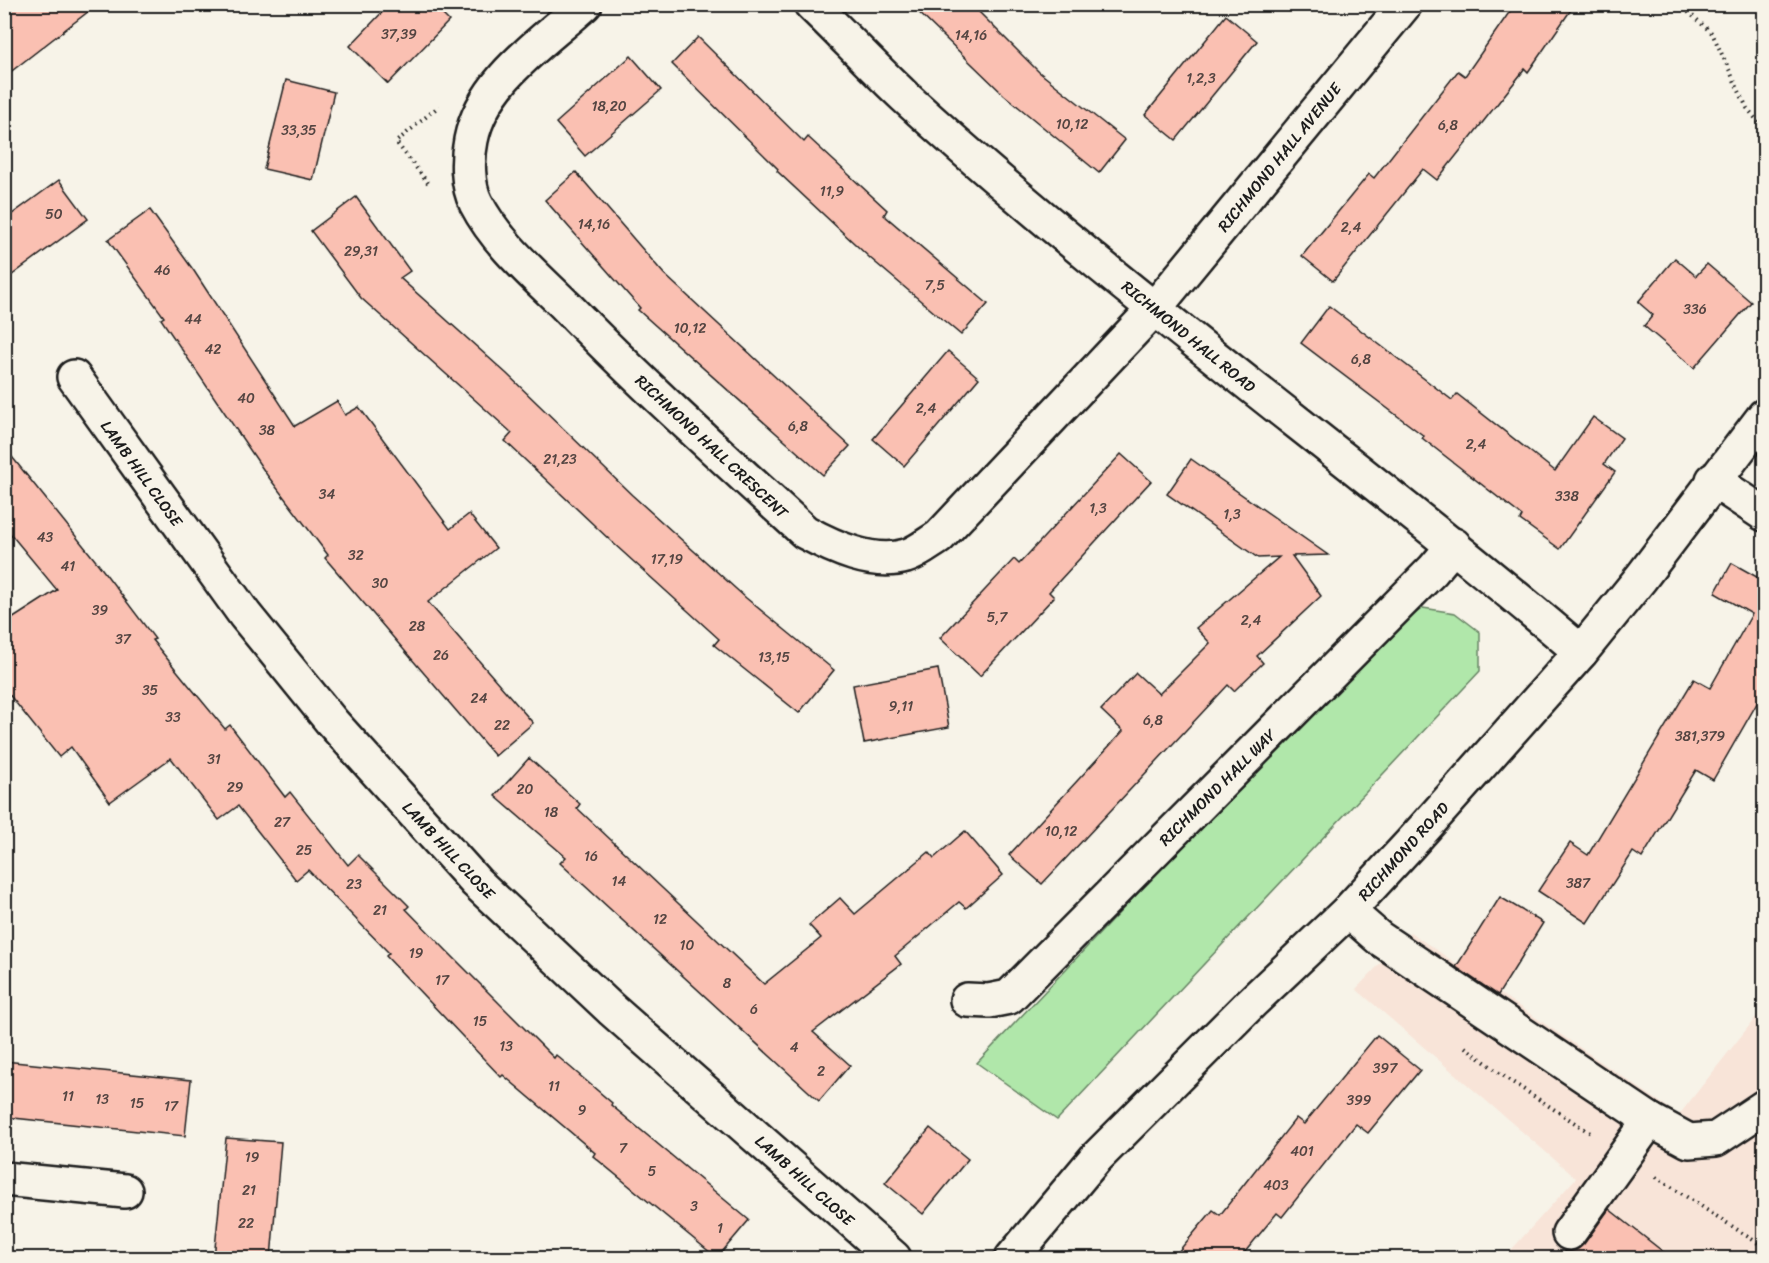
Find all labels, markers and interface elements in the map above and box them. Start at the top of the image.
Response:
house number: 37,39 [381,22,417,47]
house number: 14,16 [955,23,987,48]
house number: 1,2,3 [1186,66,1216,91]
street label: RICHMOND HALL AVENUE [1210,75,1350,239]
house number: 18,20 [591,94,627,119]
house number: 10,12 [1056,112,1088,137]
house number: 6,8 [1438,113,1459,138]
house number: 33,35 [281,118,317,143]
house number: 11,9 [820,179,845,204]
house number: 50 [45,202,63,227]
house number: 14,16 [578,212,610,237]
house number: 2,4 [1341,215,1362,240]
house number: 29,31 [344,239,378,264]
house number: 46 [154,258,170,283]
house number: 7,5 [925,273,946,298]
street label: RICHMOND HALL ROAD [1115,273,1263,400]
house number: 336 [1683,297,1707,322]
house number: 44 [184,307,202,332]
house number: 10,12 [674,316,706,341]
house number: 42 [205,337,221,362]
house number: 6,8 [1351,347,1372,372]
street label: RICHMOND HALL CRESCENT [628,367,796,526]
house number: 40 [237,386,255,411]
house number: 2,4 [916,396,937,421]
street label: LAMB HILL CLOSE [93,414,191,534]
house number: 6,8 [788,414,809,439]
house number: 38 [259,418,276,443]
house number: 2,4 [1466,432,1487,457]
house number: 21,23 [543,447,577,472]
house number: 34 [319,482,335,507]
house number: 338 [1555,484,1579,509]
house number: 1,3 [1089,496,1107,521]
house number: 1,3 [1223,502,1241,527]
house number: 43 [37,525,54,550]
house number: 32 [348,543,364,568]
house number: 17,19 [651,547,684,572]
house number: 41 [61,554,75,579]
house number: 30 [372,571,388,596]
house number: 39 [92,598,109,623]
house number: 5,7 [987,605,1008,630]
house number: 2,4 [1241,608,1262,633]
house number: 28 [409,614,426,639]
house number: 37 [115,627,132,652]
house number: 26 [433,643,449,668]
house number: 13,15 [758,645,790,670]
house number: 35 [142,678,159,703]
house number: 24 [471,686,488,711]
house number: 9,11 [889,694,913,719]
house number: 33 [165,705,181,730]
house number: 6,8 [1143,708,1164,733]
house number: 22 [494,713,510,738]
street label: RICHMOND HALL WAY [1152,721,1284,853]
house number: 381,379 [1675,724,1725,749]
house number: 31 [207,747,221,772]
house number: 29 [227,775,244,800]
house number: 20 [517,777,534,802]
street label: LAMB HILL CLOSE [395,794,503,907]
street label: RICHMOND ROAD [1350,795,1457,908]
house number: 18 [544,800,559,825]
house number: 27 [274,810,291,835]
house number: 10,12 [1045,819,1077,844]
house number: 25 [296,838,313,863]
house number: 16 [584,844,598,869]
house number: 14 [612,869,627,894]
house number: 387 [1566,871,1591,896]
house number: 23 [346,872,362,897]
house number: 21 [373,898,387,923]
house number: 12 [653,907,667,932]
house number: 10 [680,933,695,958]
house number: 19 [409,941,424,966]
house number: 17 [435,968,450,993]
house number: 8 [723,971,732,996]
house number: 6 [750,997,758,1022]
house number: 15 [473,1009,488,1034]
house number: 13 [499,1034,513,1059]
house number: 4 [790,1035,799,1060]
house number: 397 [1373,1056,1398,1081]
house number: 2 [817,1059,825,1084]
house number: 11 [548,1074,560,1099]
house number: 11 [62,1084,74,1109]
house number: 13 [95,1087,109,1112]
house number: 399 [1347,1088,1372,1113]
house number: 15 [130,1091,145,1116]
house number: 17 [164,1094,179,1119]
house number: 9 [578,1098,587,1123]
street label: LAMB HILL CLOSE [748,1127,862,1234]
house number: 7 [619,1136,628,1161]
house number: 401 [1290,1139,1314,1164]
house number: 19 [245,1145,260,1170]
house number: 5 [648,1159,657,1184]
house number: 403 [1263,1173,1289,1198]
house number: 21 [242,1178,256,1203]
house number: 3 [690,1194,698,1219]
house number: 22 [238,1211,254,1236]
house number: 1 [717,1216,723,1241]

